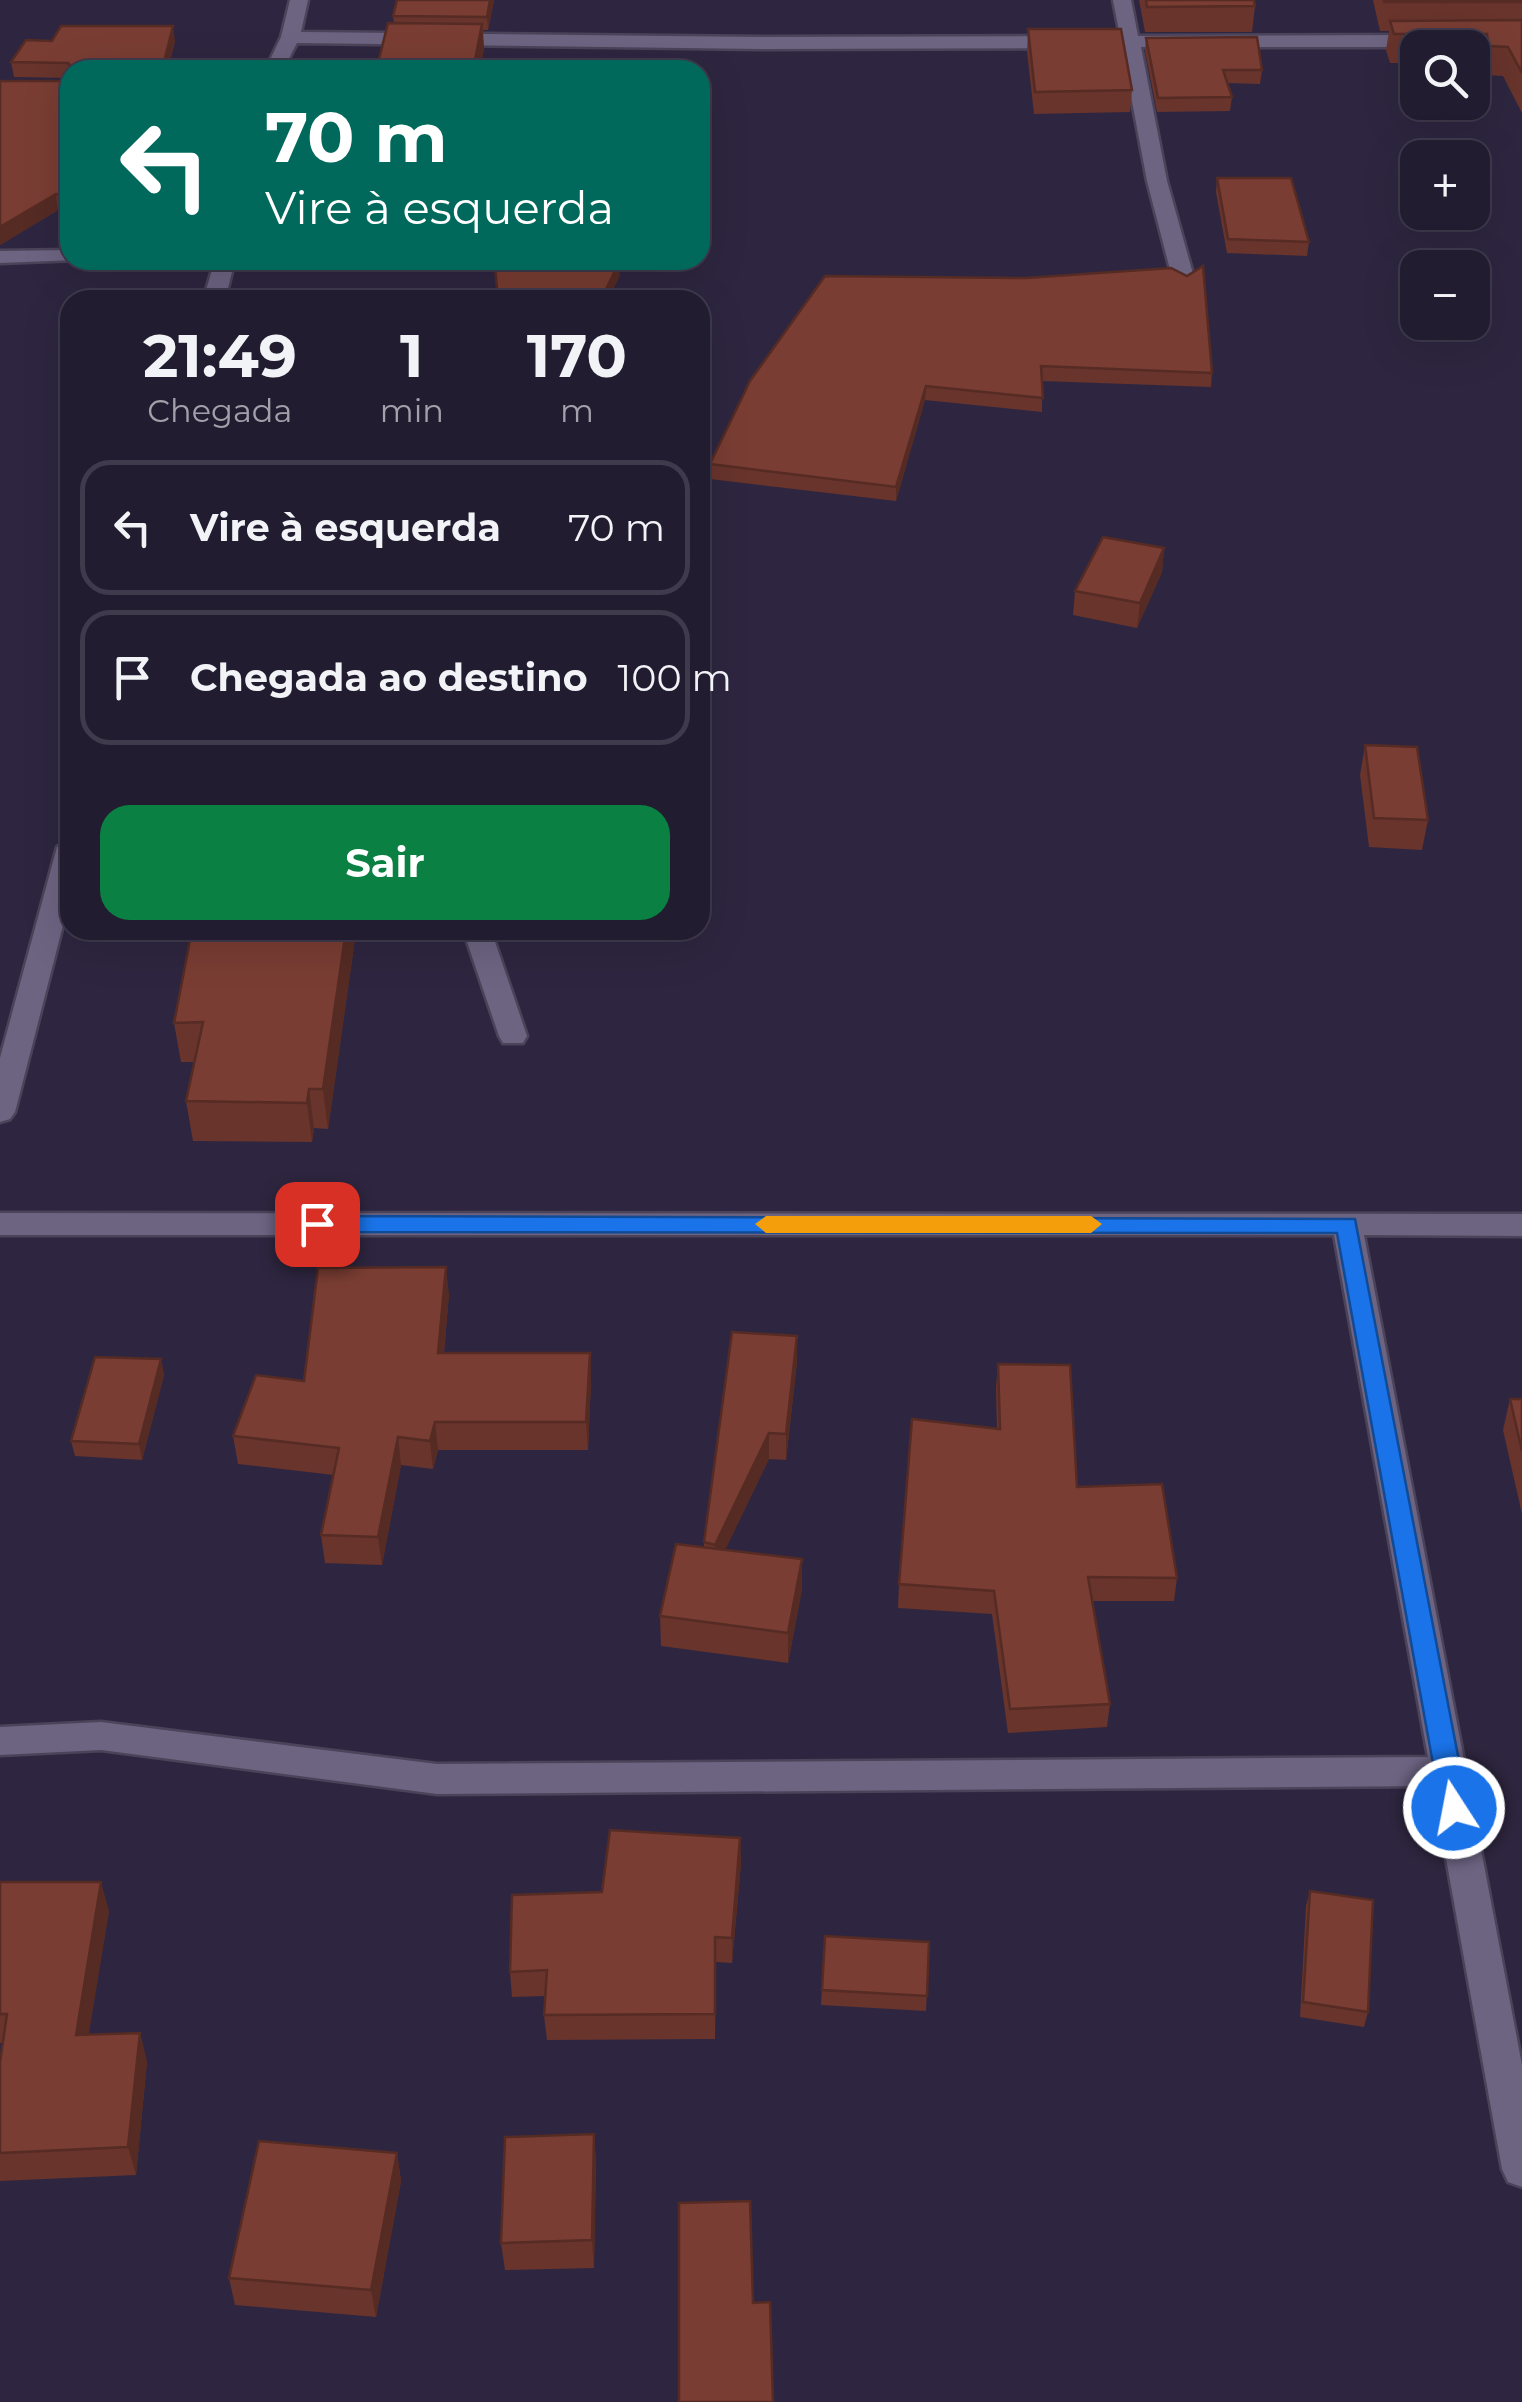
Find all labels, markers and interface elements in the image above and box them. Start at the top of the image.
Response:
map controls [1400,30,1490,340]
button: search [1400,30,1490,120]
text: 70 m [265,94,448,180]
icon: left [100,100,230,230]
button: + [1400,140,1490,230]
text: Vire à esquerda [265,180,614,235]
button: − [1400,250,1490,340]
text: 21:49 [143,319,297,392]
text: 1 [400,319,424,392]
text: 170 [527,319,627,392]
text: Chegada [147,391,292,430]
text: min [380,391,444,430]
text: m [560,391,594,430]
icon: left [105,500,160,555]
text: Vire à esquerda [190,504,501,551]
text: 70 m [568,504,665,551]
icon: arrive [105,650,160,705]
text: Chegada ao destino [190,654,588,701]
text: 100 m [618,654,732,701]
button: Sair [100,805,670,920]
pin [275,1182,360,1267]
icon: arrive [290,1197,345,1252]
position arrow [1402,1756,1506,1860]

